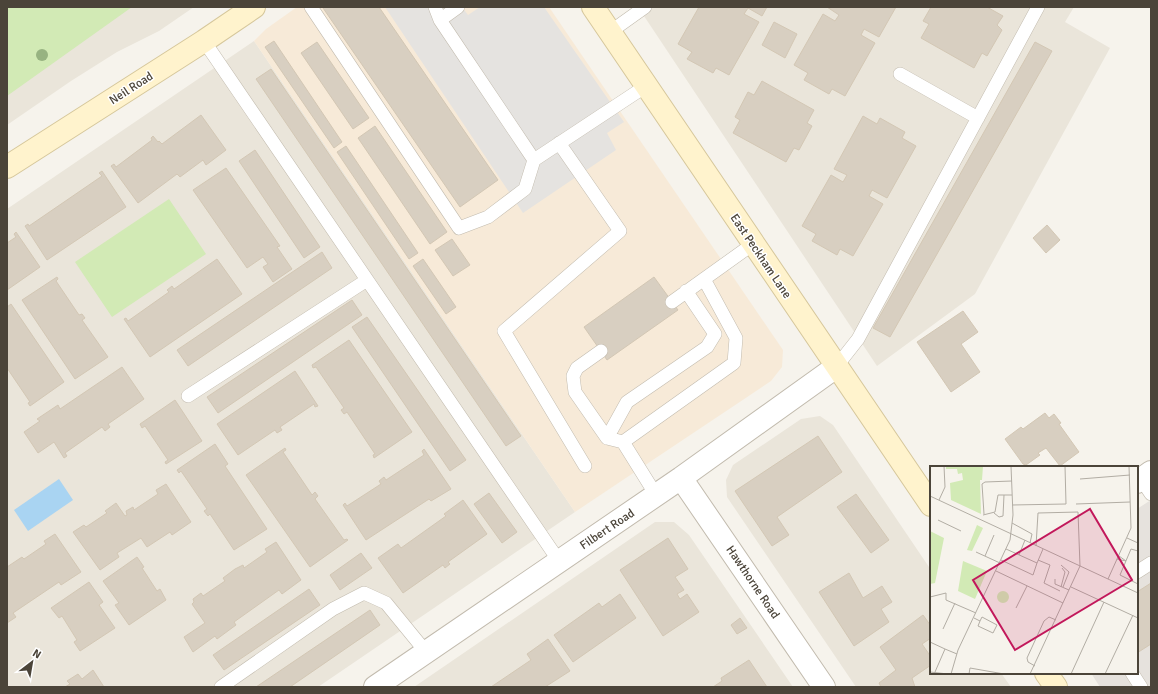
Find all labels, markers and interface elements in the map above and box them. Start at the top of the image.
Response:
street label: Neil Road [107,69,156,108]
street label: East Peckham Lane [727,211,794,301]
inset map [930,466,1138,674]
street label: Filbert Road [577,506,637,553]
street label: Hawthorne Road [723,543,783,622]
north arrow [12,642,52,682]
text: N [30,646,44,661]

